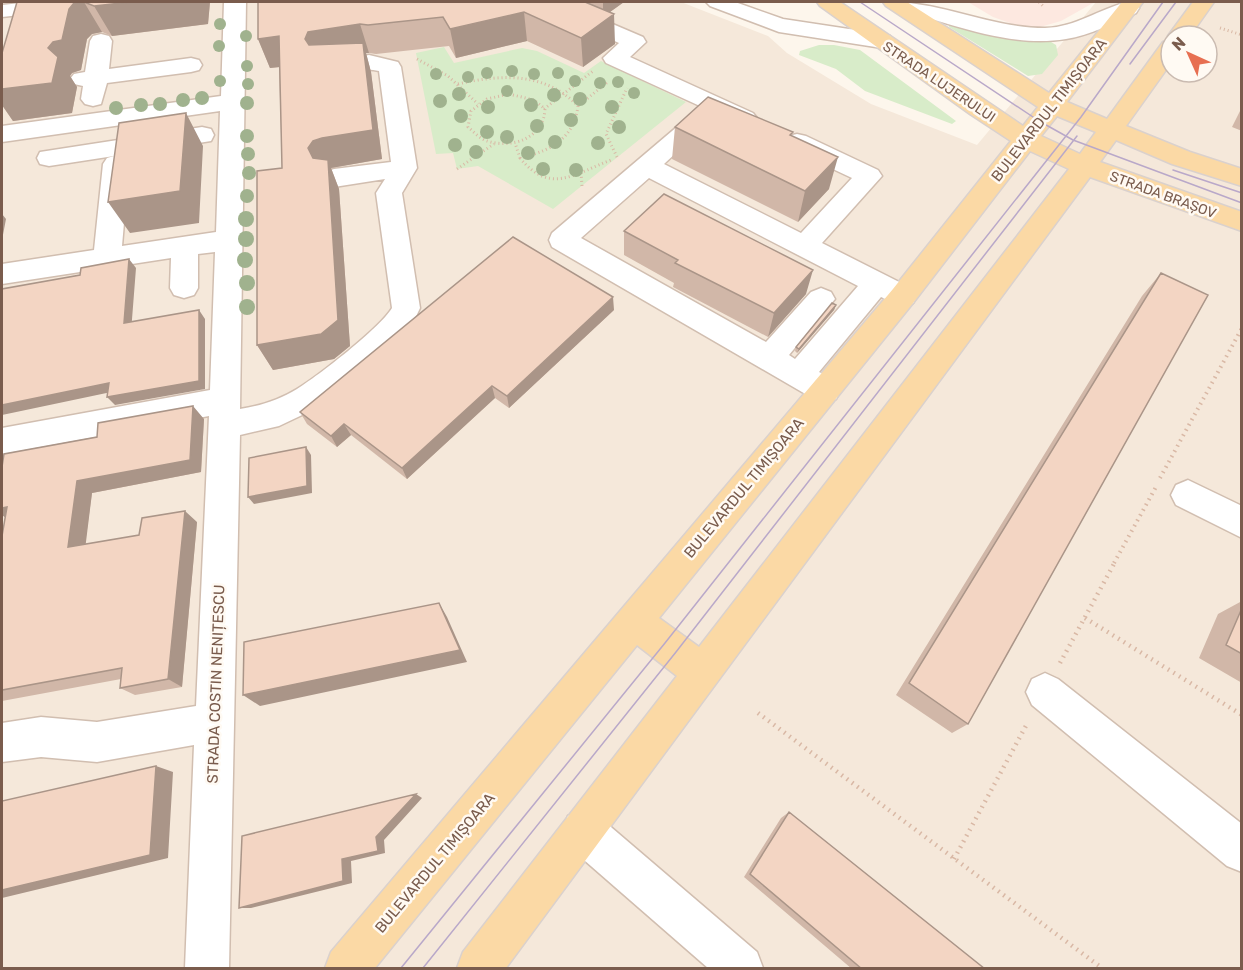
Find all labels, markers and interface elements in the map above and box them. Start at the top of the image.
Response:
north arrow [1159,24,1219,84]
text: N [1168,33,1190,55]
street label: BULEVARDUL TIMIȘOARA [987,35,1111,185]
street label: STRADA LUJERULUI [879,38,999,126]
street label: STRADA BRAȘOV [1107,168,1219,222]
street label: BULEVARDUL TIMIȘOARA [680,414,808,562]
street label: STRADA COSTIN NENIȚESCU [204,584,228,784]
street label: BULEVARDUL TIMIȘOARA [371,789,499,937]

